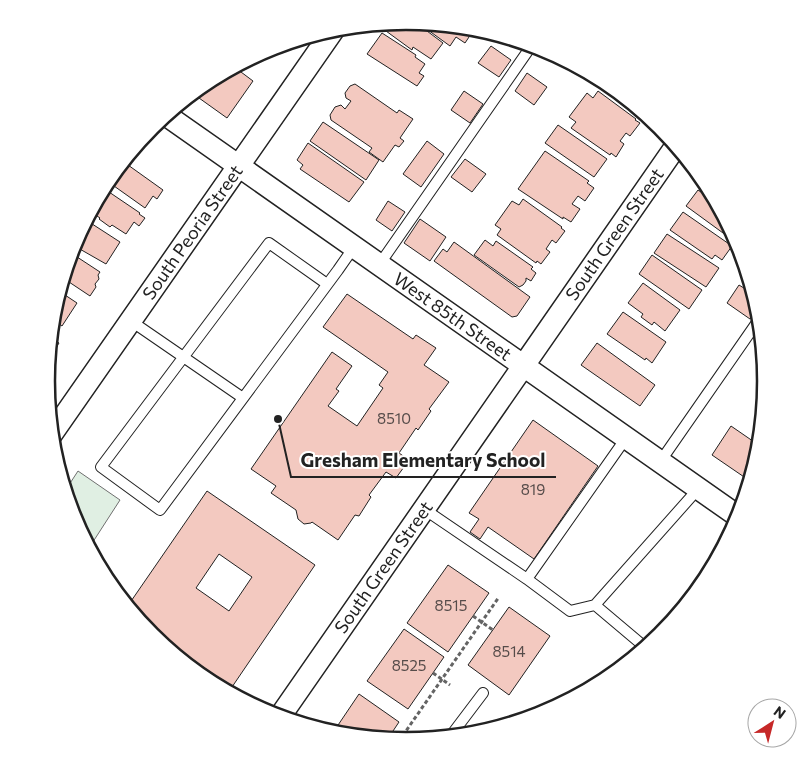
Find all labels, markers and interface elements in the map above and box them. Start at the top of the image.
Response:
street label: South Peoria Street [137,160,247,304]
street label: South Green Street [560,164,668,304]
street label: West 85th Street [390,267,516,365]
house number: 8510 [377,409,411,427]
callout: Gresham Elementary School [291,443,556,477]
text: Gresham Elementary School [300,448,546,471]
house number: 819 [521,480,545,498]
street label: South Green Street [329,497,437,637]
house number: 8515 [435,596,467,614]
house number: 8514 [492,642,526,660]
house number: 8525 [392,656,426,674]
north arrow [747,698,797,748]
text: N [771,702,789,722]

